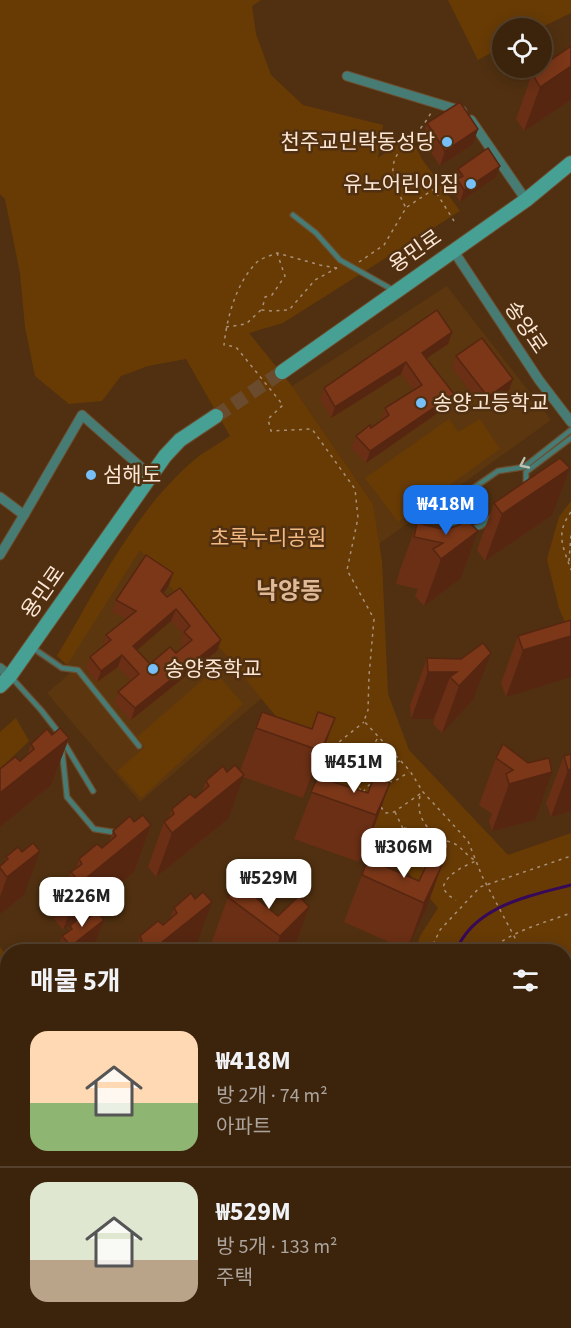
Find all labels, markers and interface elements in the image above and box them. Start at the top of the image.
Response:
map controls [492,18,552,78]
button: locate [492,18,552,78]
place label: 천주교민락동성당 [280,127,435,157]
marker: 천주교민락동성당 [440,135,454,149]
place label: 유노어린이집 [343,169,459,199]
marker: 유노어린이집 [464,177,478,191]
street label: 용민로 [383,222,447,280]
street label: 송양로 [497,295,555,359]
place label: 송양고등학교 [433,388,549,418]
marker: 송양고등학교 [414,396,428,410]
one-way arrow [519,457,530,469]
place label: 섬해도 [103,460,161,490]
marker: 섬해도 [84,468,98,482]
pin: ₩418M [404,485,488,536]
text: ₩418M [417,490,475,518]
park label: 초록누리공원 [210,523,326,553]
street label: 용민로 [14,560,72,624]
district label: 낙양동 [256,574,322,609]
place label: 송양중학교 [165,654,262,684]
marker: 송양중학교 [146,662,160,676]
pin: ₩451M [312,743,396,794]
text: ₩451M [325,748,383,776]
pin: ₩306M [362,828,446,879]
text: ₩306M [375,833,433,861]
pin: ₩529M [227,859,311,910]
text: ₩529M [240,864,298,892]
pin: ₩226M [40,877,124,928]
text: ₩226M [53,882,111,910]
text: 매물 5개 [30,963,121,1000]
icon: filters [509,964,542,997]
text: ₩418M [216,1042,291,1079]
icon: home [78,1055,150,1127]
text: 방 2개 · 74 m² [216,1082,328,1110]
text: 아파트 [216,1113,271,1141]
text: ₩529M [216,1193,291,1230]
icon: home [78,1206,150,1278]
text: 방 5개 · 133 m² [216,1233,337,1261]
text: 주택 [216,1264,253,1292]

